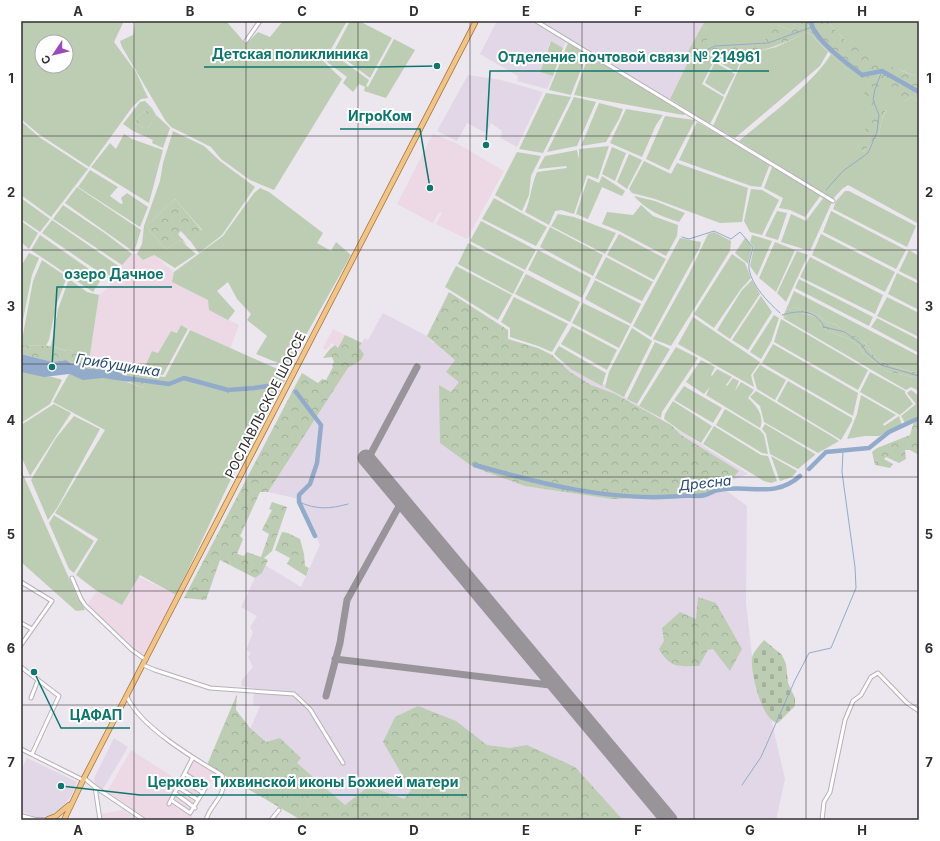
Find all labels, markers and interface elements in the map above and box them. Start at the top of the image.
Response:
text: A [73,3,83,19]
text: B [186,3,195,19]
text: C [297,3,307,19]
text: D [409,3,419,19]
text: E [522,3,530,19]
text: F [634,3,642,19]
text: G [745,3,755,19]
text: H [857,3,867,19]
north arrow [34,34,74,74]
callout: Детская поликлиника [204,41,377,67]
text: Детская поликлиника [212,45,368,62]
callout: Отделение почтовой связи № 214961 [490,45,769,71]
text: Отделение почтовой связи № 214961 [498,48,760,65]
text: С [38,52,54,67]
text: 1 [8,70,14,86]
text: 1 [926,70,932,86]
callout: ИгроКом [340,103,420,129]
text: ИгроКом [348,107,412,124]
text: 2 [7,184,15,200]
text: 2 [925,184,933,200]
callout: озеро Дачное [57,261,172,287]
text: озеро Дачное [64,265,164,282]
text: 3 [7,298,15,314]
text: 3 [925,298,933,314]
street label: РОСЛАВЛЬСКОЕ ШОССЕ [221,329,309,481]
water label: Грибущинка [75,349,162,380]
text: 4 [7,412,16,428]
text: 4 [925,412,934,428]
water label: Дресна [677,471,733,494]
text: 5 [7,526,15,542]
text: 5 [925,526,933,542]
text: 6 [7,640,15,656]
text: 6 [925,640,933,656]
callout: ЦАФАП [61,702,130,728]
text: ЦАФАП [70,706,122,723]
text: 7 [7,754,15,770]
text: 7 [925,754,933,770]
callout: Церковь Тихвинской иконы Божией матери [140,769,467,795]
text: Церковь Тихвинской иконы Божией матери [148,773,458,790]
text: A [73,822,83,838]
text: B [186,822,195,838]
text: C [297,822,307,838]
text: D [409,822,419,838]
text: E [522,822,530,838]
text: F [634,822,642,838]
text: G [745,822,755,838]
text: H [857,822,867,838]

